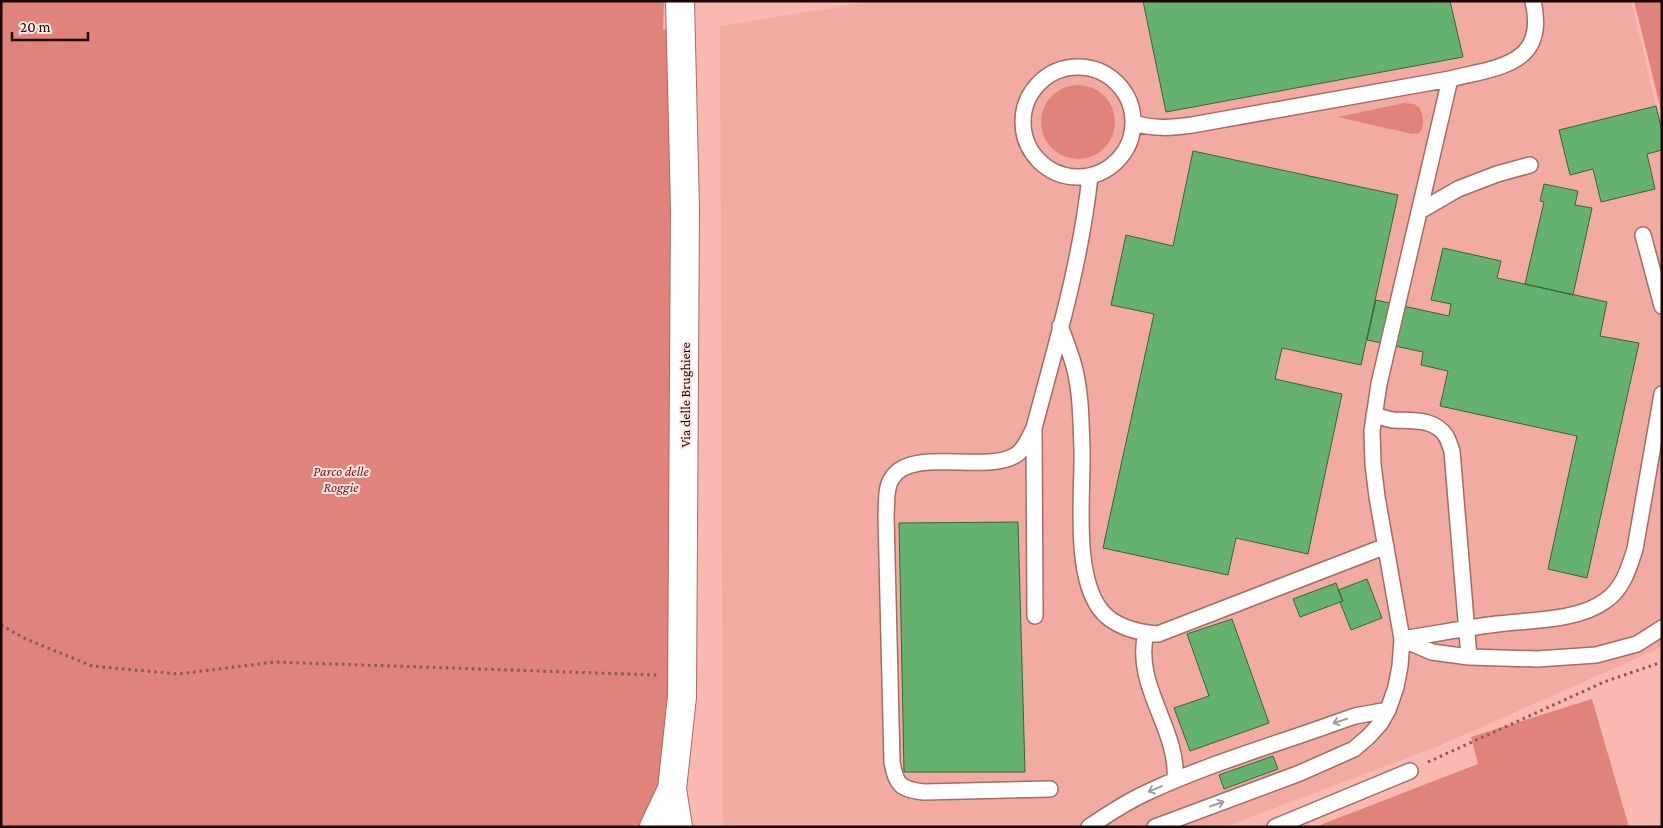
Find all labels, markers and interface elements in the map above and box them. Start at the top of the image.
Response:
scale bar [12,10,89,42]
text: 20 m [20,19,51,35]
street label: Via delle Brughiere [677,342,693,448]
park label: Parco delle Roggie [313,463,369,495]
one-way arrow [1333,717,1349,726]
one-way arrow [1148,785,1163,794]
one-way arrow [1209,799,1225,809]

